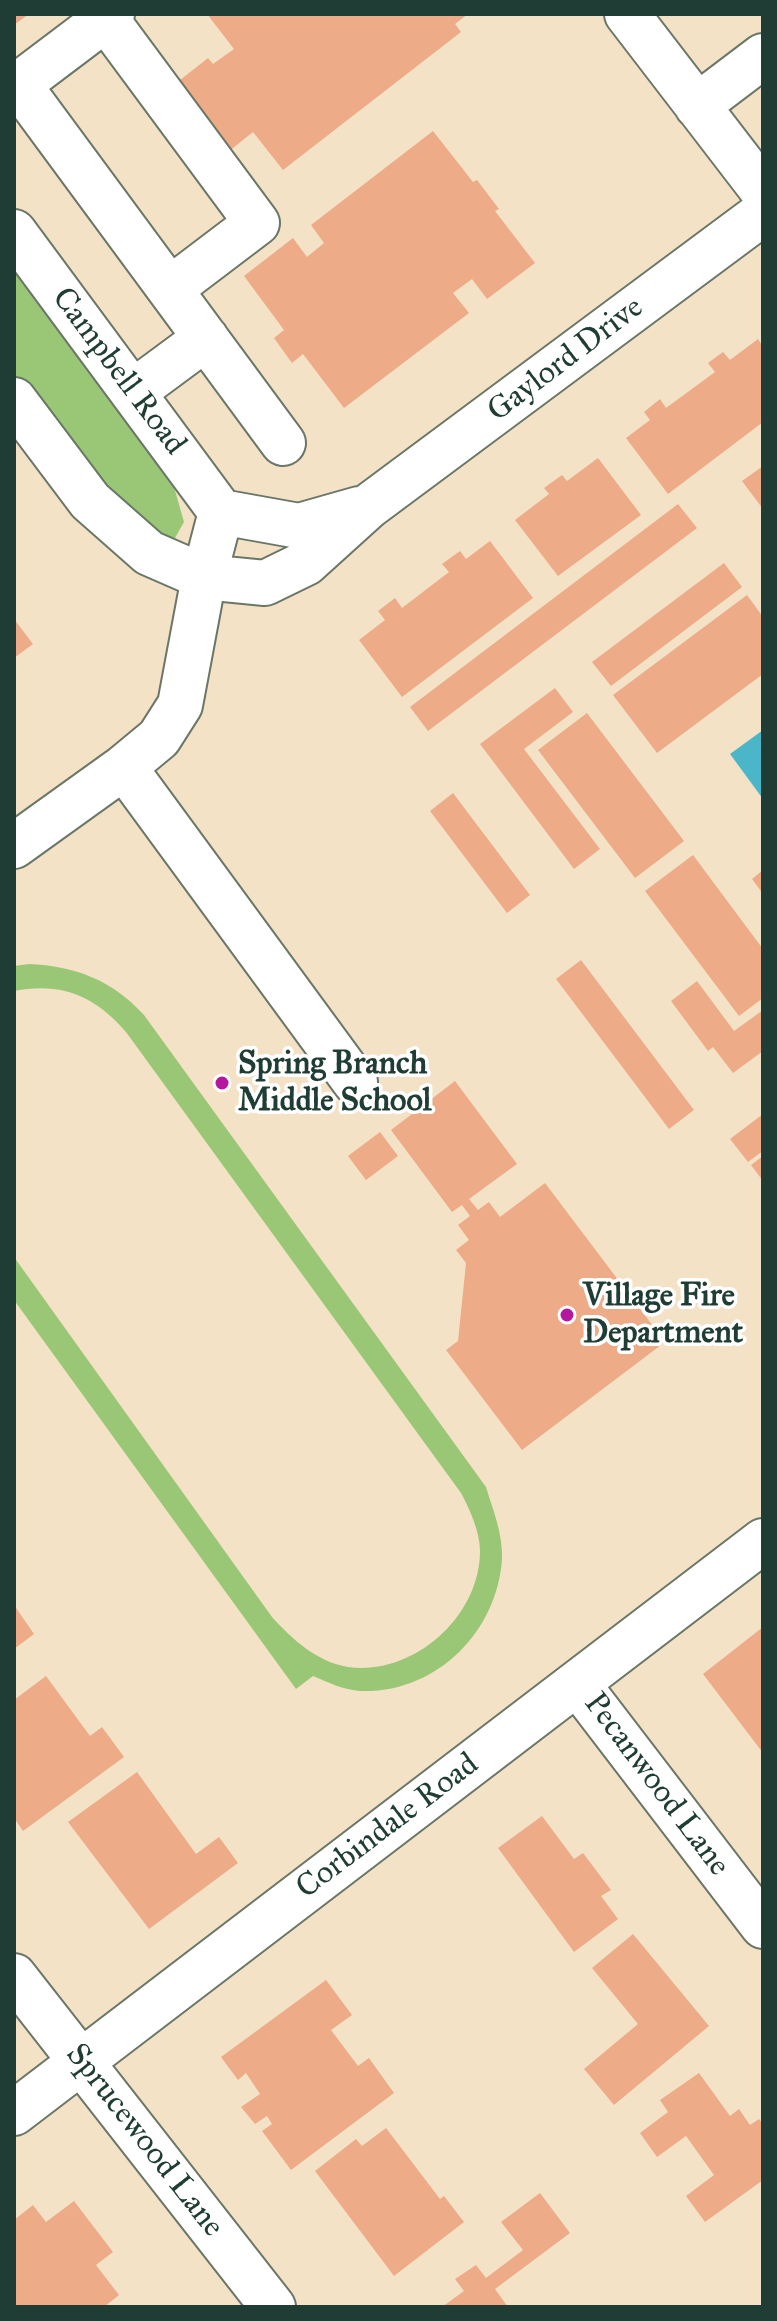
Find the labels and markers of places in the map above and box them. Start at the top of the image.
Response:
place label: Spring Branch Middle School [238,1046,431,1121]
marker: Spring Branch Middle School [213,1074,231,1092]
place label: Village Fire Department [583,1278,743,1353]
marker: Village Fire Department [558,1306,576,1324]

